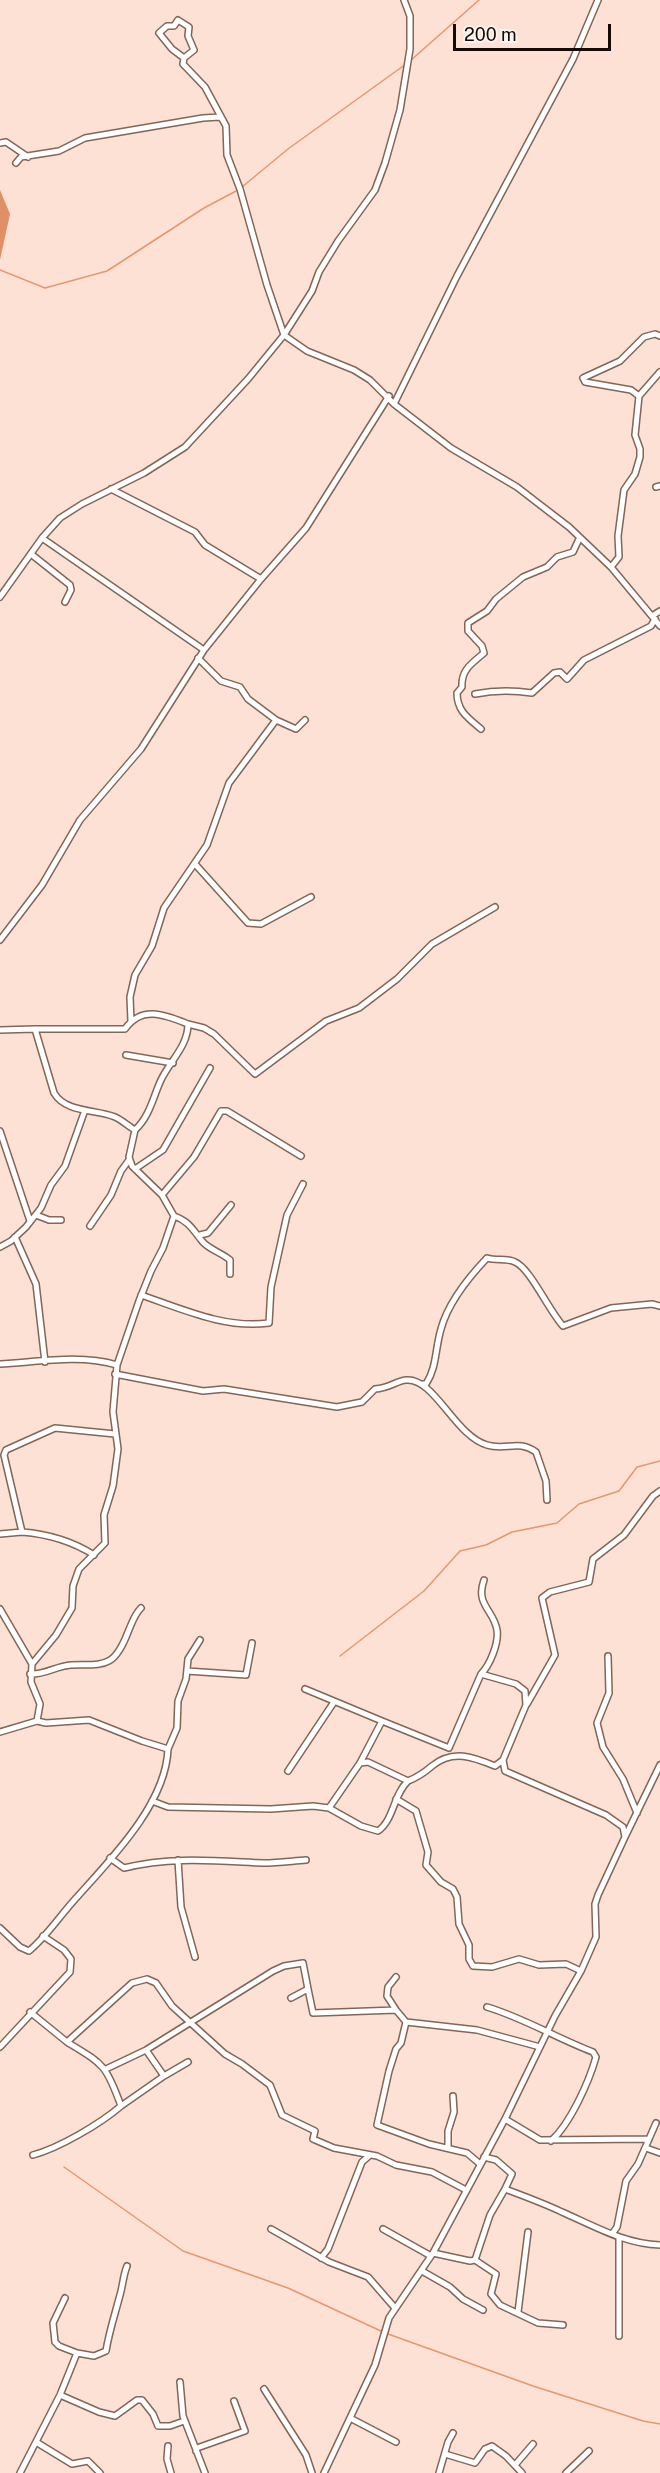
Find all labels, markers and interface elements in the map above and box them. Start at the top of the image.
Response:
scale bar [456,12,614,50]
text: 200 m [464,24,517,45]

